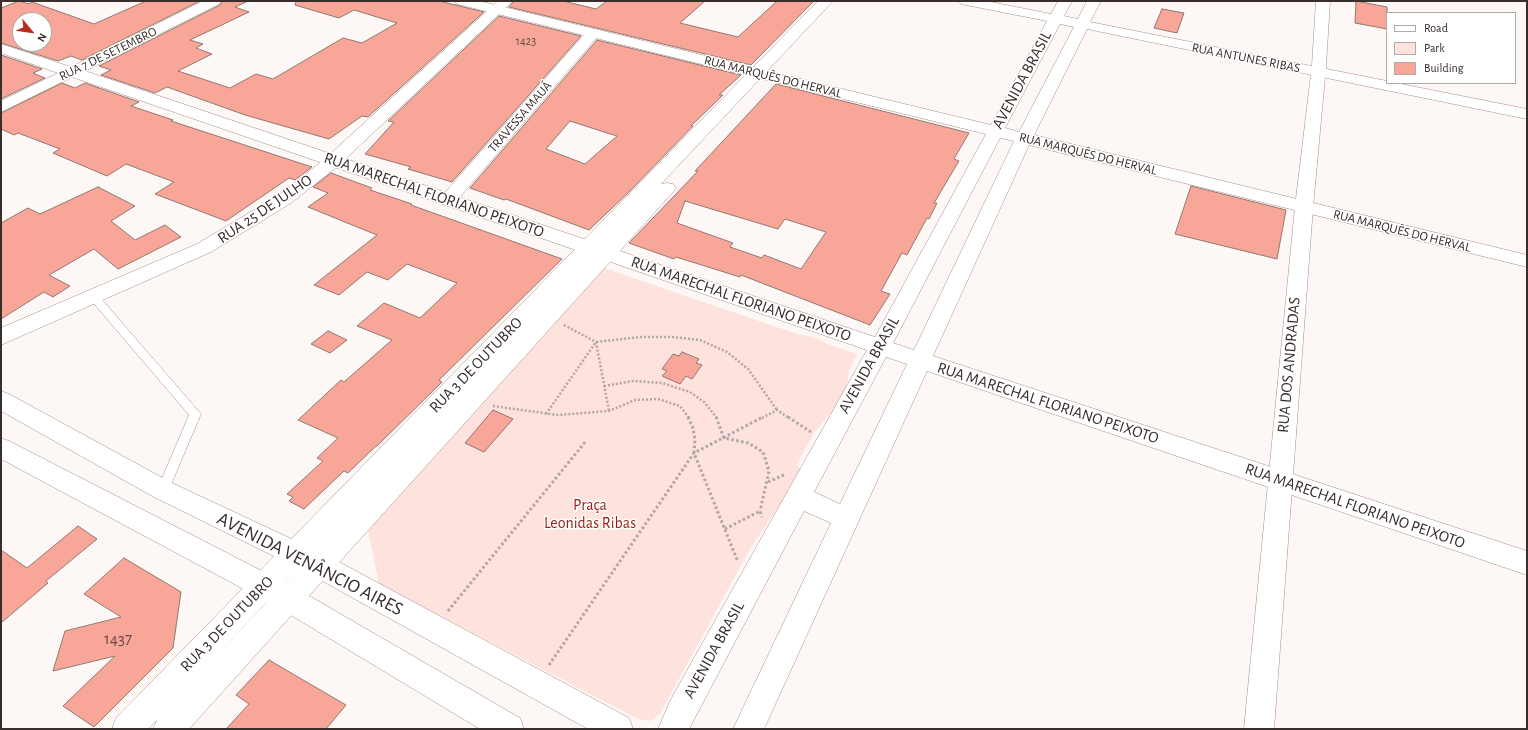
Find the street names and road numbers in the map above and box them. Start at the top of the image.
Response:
street label: RUA 7 DE SETEMBRO [57,24,159,84]
street label: AVENIDA BRASIL [988,28,1056,132]
street label: RUA ANTUNES RIBAS [1191,40,1301,76]
street label: RUA MARQUÊS DO HERVAL [703,52,843,102]
street label: TRAVESSA MAUÁ [485,78,555,156]
street label: RUA MARQUÊS DO HERVAL [1018,129,1158,179]
street label: RUA MARECHAL FLORIANO PEIXOTO [321,148,547,242]
street label: RUA 25 DE JULHO [214,170,316,248]
street label: RUA MARQUÊS DO HERVAL [1332,206,1472,256]
street label: RUA MARECHAL FLORIANO PEIXOTO [628,252,854,346]
street label: RUA DOS ANDRADAS [1273,296,1305,434]
street label: RUA 3 DE OUTUBRO [425,313,527,417]
street label: AVENIDA BRASIL [834,313,904,417]
street label: RUA MARECHAL FLORIANO PEIXOTO [935,358,1161,448]
street label: RUA MARECHAL FLORIANO PEIXOTO [1242,459,1468,553]
street label: AVENIDA VENÂNCIO AIRES [213,507,407,621]
street label: RUA 3 DE OUTUBRO [176,572,278,676]
street label: AVENIDA BRASIL [679,598,749,702]

